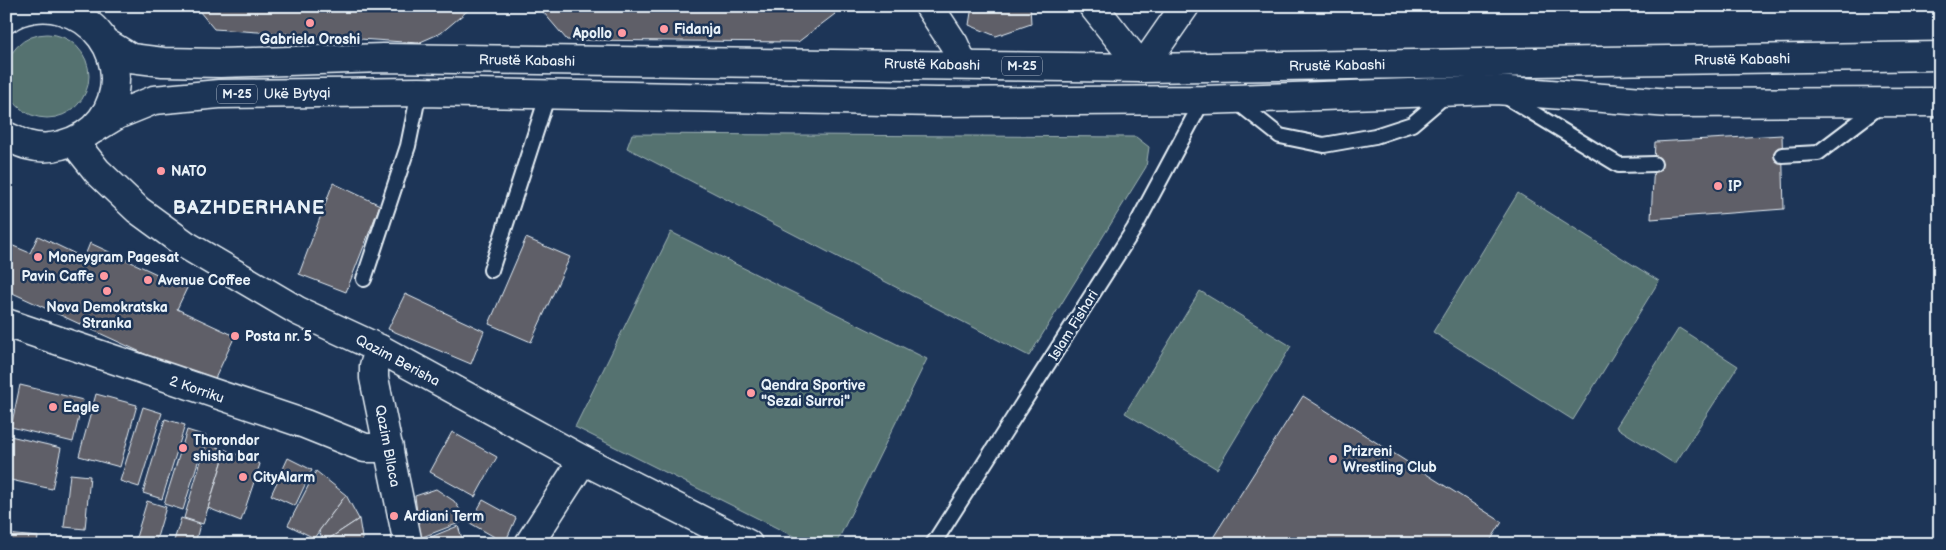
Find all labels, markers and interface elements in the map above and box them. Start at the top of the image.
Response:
marker: Gabriela Oroshi [304,17,316,29]
place label: Fidanja [674,21,721,38]
marker: Fidanja [658,23,670,35]
place label: Apollo [572,25,612,42]
marker: Apollo [616,27,628,39]
place label: Gabriela Oroshi [260,31,360,48]
street label: Rrustë Kabashi [1694,50,1790,69]
street label: Rrustë Kabashi [479,51,575,70]
street label: Rrustë Kabashi [884,55,980,74]
road number: M-25 [1002,56,1042,76]
street label: Rrustë Kabashi [1289,56,1385,75]
street label: Ukë Bytyqi [264,84,331,103]
road number: M-25 [217,85,257,104]
place label: NATO [171,163,207,180]
marker: NATO [155,165,167,177]
place label: IP [1728,178,1742,195]
marker: IP [1712,180,1724,192]
district label: BAZHDERHANE [173,197,325,220]
place label: Moneygram Pagesat [48,249,179,266]
marker: Moneygram Pagesat [32,251,44,263]
place label: Pavin Caffe [21,268,94,285]
marker: Pavin Caffe [98,270,110,282]
place label: Avenue Coffee [157,272,251,289]
marker: Avenue Coffee [142,274,154,286]
marker: Nova Demokratska Stranka [101,285,113,297]
street label: Islam Fishari [1045,287,1102,364]
place label: Nova Demokratska Stranka [46,299,168,332]
place label: Posta nr. 5 [245,328,312,345]
marker: Posta nr. 5 [229,330,241,342]
street label: Qazim Berisha [353,331,443,390]
street label: 2 Korriku [167,372,226,407]
place label: Qendra Sportive "Sezai Surroi" [761,377,866,410]
marker: Qendra Sportive "Sezai Surroi" [745,387,757,399]
place label: Eagle [63,399,99,416]
marker: Eagle [47,401,59,413]
street label: Qazim Bllaca [371,404,404,489]
place label: Thorondor shisha bar [193,432,260,465]
marker: Thorondor shisha bar [177,442,189,454]
place label: Prizreni Wrestling Club [1343,443,1437,476]
marker: Prizreni Wrestling Club [1327,453,1339,465]
place label: CityAlarm [253,469,315,486]
marker: CityAlarm [237,471,249,483]
place label: Ardiani Term [403,508,484,525]
marker: Ardiani Term [388,510,400,522]

